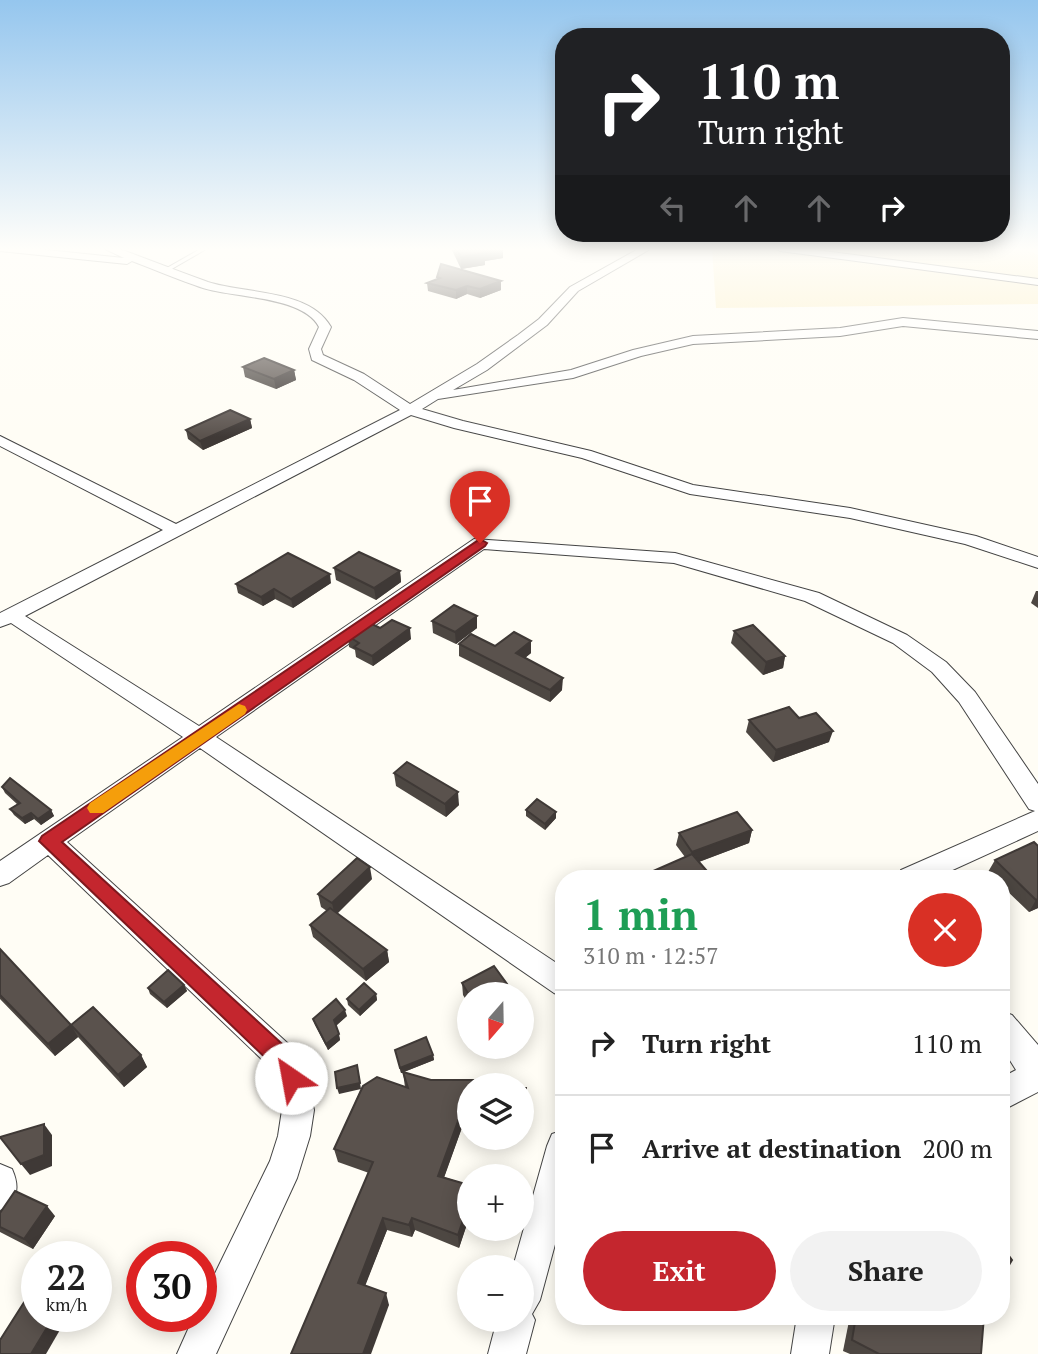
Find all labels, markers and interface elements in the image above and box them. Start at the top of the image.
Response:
text: 110 m [698,48,840,113]
icon: right [583,56,674,147]
text: Turn right [698,111,844,153]
icon: left [654,189,692,227]
icon: ahead [727,189,765,227]
icon: ahead [800,189,838,227]
icon: right [873,189,911,227]
pin [450,471,510,543]
icon: arrive [461,482,499,520]
text: 1 min [583,886,698,942]
button: close [908,893,982,967]
text: 310 m · 12:57 [583,940,718,971]
north arrow [457,982,534,1059]
map controls [457,982,534,1332]
icon: right [583,1024,621,1062]
text: Turn right [642,1026,771,1060]
text: 110 m [912,1026,982,1060]
position arrow [254,1041,328,1115]
button: layers [457,1073,534,1150]
icon: arrive [583,1129,621,1167]
text: Arrive at destination [642,1131,901,1165]
text: 200 m [922,1131,993,1165]
button: + [457,1164,534,1241]
button: Exit [583,1231,776,1311]
button: Share [790,1231,982,1311]
speed limit sign: 30 [126,1241,217,1332]
text: 22 [47,1254,86,1300]
button: − [457,1255,534,1332]
text: km/h [46,1292,87,1316]

